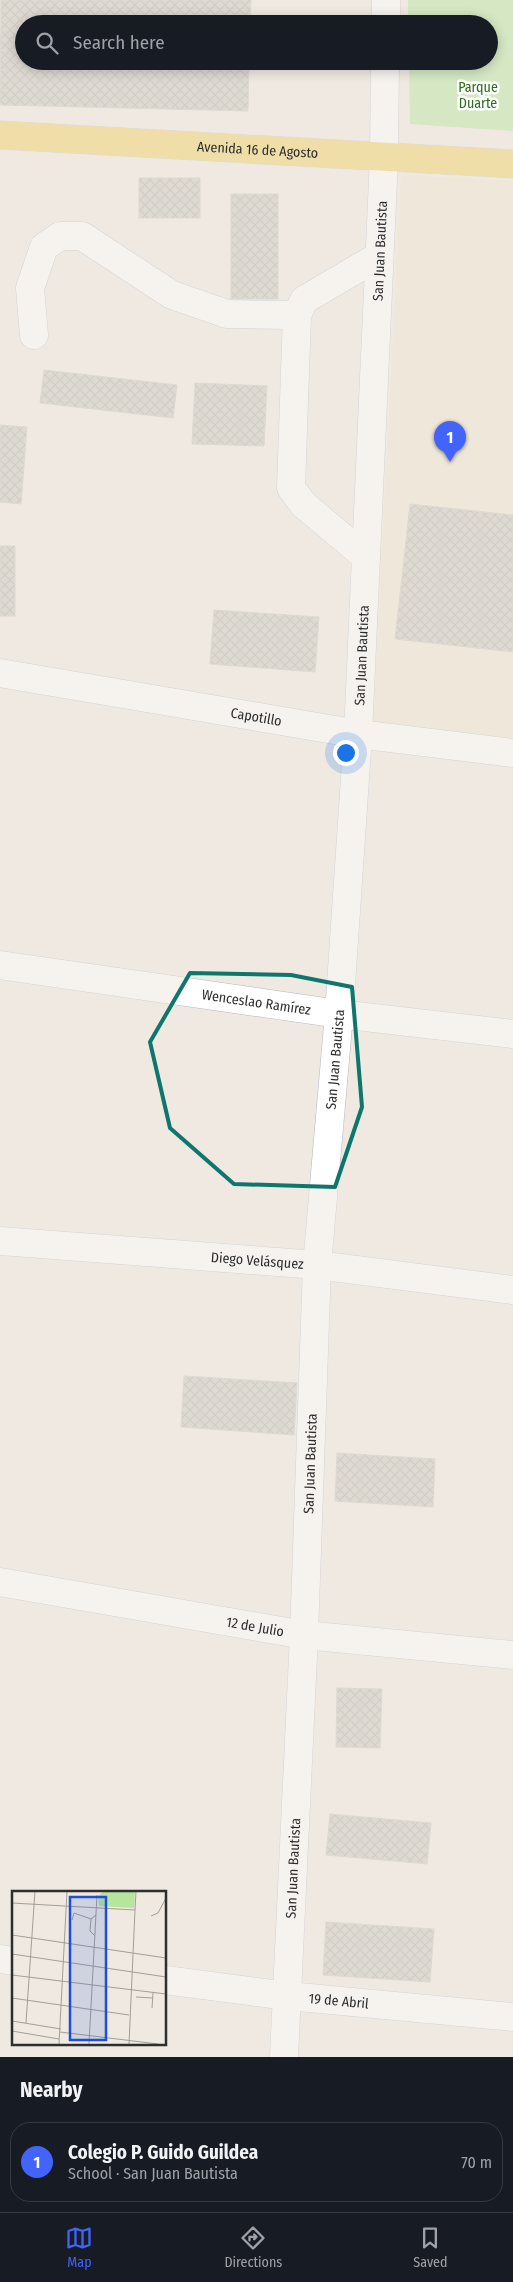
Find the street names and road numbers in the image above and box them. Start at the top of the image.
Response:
street label: Avenida 16 de Agosto [197,138,319,161]
street label: San Juan Bautista [369,200,391,301]
street label: San Juan Bautista [351,605,372,706]
street label: Capotillo [229,704,283,729]
street label: Wenceslao Ramírez [201,986,312,1018]
street label: San Juan Bautista [322,1009,348,1110]
street label: Diego Velásquez [210,1248,305,1272]
street label: San Juan Bautista [300,1413,320,1514]
street label: 12 de Julio [225,1613,285,1640]
street label: San Juan Bautista [282,1817,304,1919]
street label: 19 de Abril [308,1989,370,2012]

